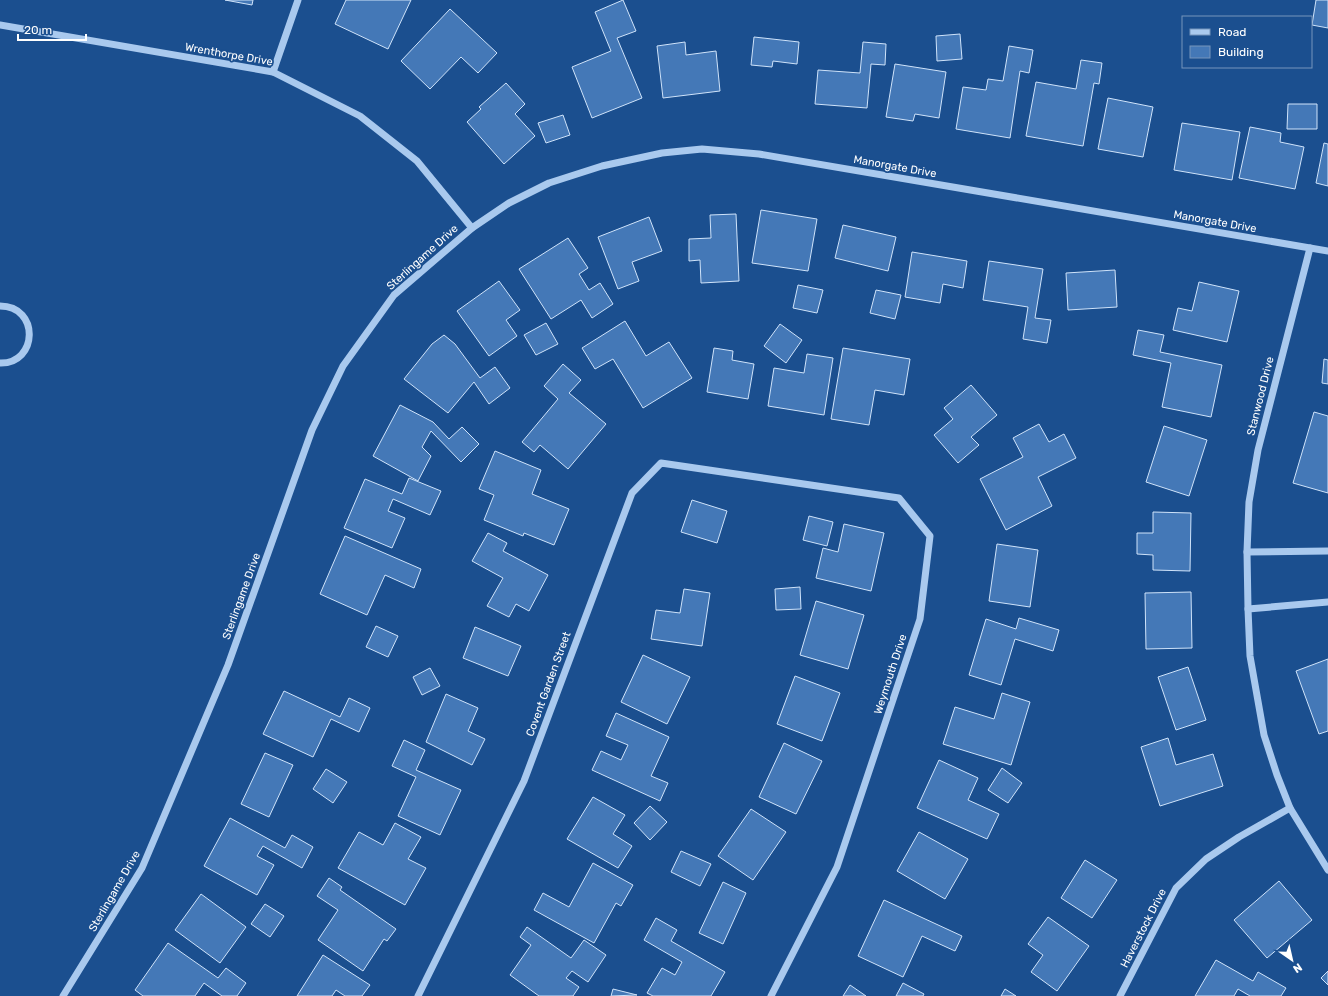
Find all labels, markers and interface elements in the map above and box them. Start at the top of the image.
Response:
scale bar [18,16,86,42]
legend [1182,16,1312,68]
text: 20 m [24,23,52,37]
text: Road [1218,25,1246,39]
street label: Wrenthorpe Drive [184,40,274,69]
text: Building [1218,45,1264,59]
street label: Manorgate Drive [852,153,937,180]
street label: Manorgate Drive [1172,208,1257,235]
street label: Sterlingame Drive [384,222,461,293]
street label: Stanwood Drive [1244,355,1277,437]
street label: Sterlingame Drive [220,551,263,641]
street label: Covent Garden Street [523,629,574,738]
street label: Weymouth Drive [871,632,910,716]
street label: Sterlingame Drive [86,848,143,934]
street label: Haverstock Drive [1118,886,1169,970]
north arrow [1272,940,1312,980]
text: N [1290,960,1304,976]

